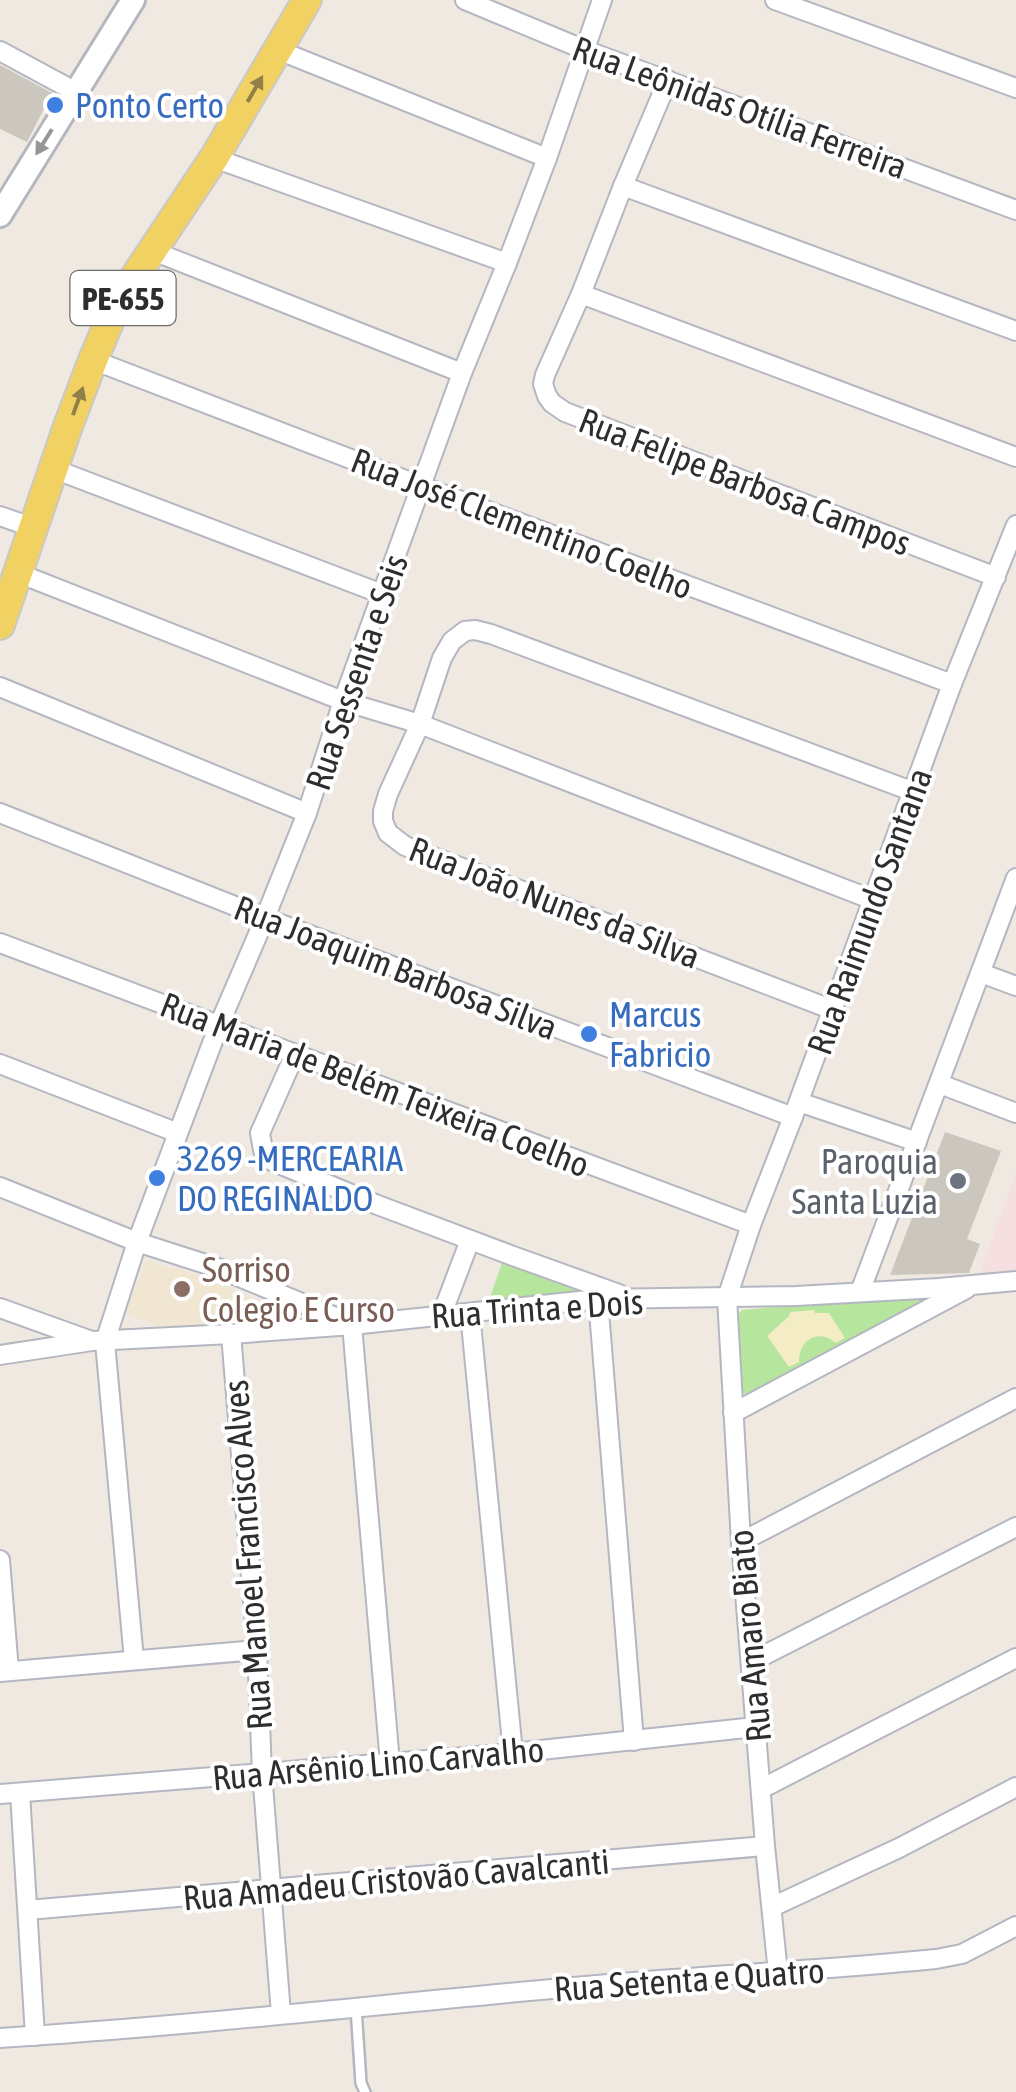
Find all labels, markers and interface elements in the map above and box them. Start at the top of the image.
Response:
street label: Rua Leônidas Otília Ferreira [567,28,913,186]
one-way arrow [246,75,263,103]
place label: Ponto Certo [75,85,224,125]
marker: Ponto Certo [44,94,66,116]
one-way arrow [36,129,54,156]
road number: PE-655 [70,271,176,325]
one-way arrow [70,385,86,415]
street label: Rua Felipe Barbosa Campos [574,399,916,563]
street label: Rua José Clementino Coelho [346,439,698,607]
street label: Rua Sessenta e Seis [297,549,415,795]
street label: Rua Raimundo Santana [799,762,939,1060]
street label: Rua João Nunes da Silva [404,828,706,976]
street label: Rua Joaquim Barbosa Silva [229,887,563,1047]
street label: Rua Maria de Belém Teixeira Coelho [155,984,595,1184]
place label: Marcus Fabricio [609,994,711,1074]
marker: Marcus Fabricio [578,1023,600,1045]
place label: 3269 -MERCEARIA DO REGINALDO [177,1138,404,1218]
place label: Paroquia Santa Luzia [792,1141,938,1221]
marker: 3269 -MERCEARIA DO REGINALDO [146,1167,168,1189]
marker: Paroquia Santa Luzia [947,1170,969,1192]
place label: Sorriso Colegio E Curso [202,1249,395,1329]
marker: Sorriso Colegio E Curso [171,1278,193,1300]
street label: Rua Trinta e Dois [430,1281,644,1335]
street label: Rua Manoel Francisco Alves [215,1379,279,1731]
street label: Rua Amaro Biato [720,1528,778,1744]
street label: Rua Arsênio Lino Carvalho [211,1729,545,1797]
street label: Rua Amadeu Cristovão Cavalcanti [181,1840,611,1918]
street label: Rua Setenta e Quatro [552,1950,826,2008]

